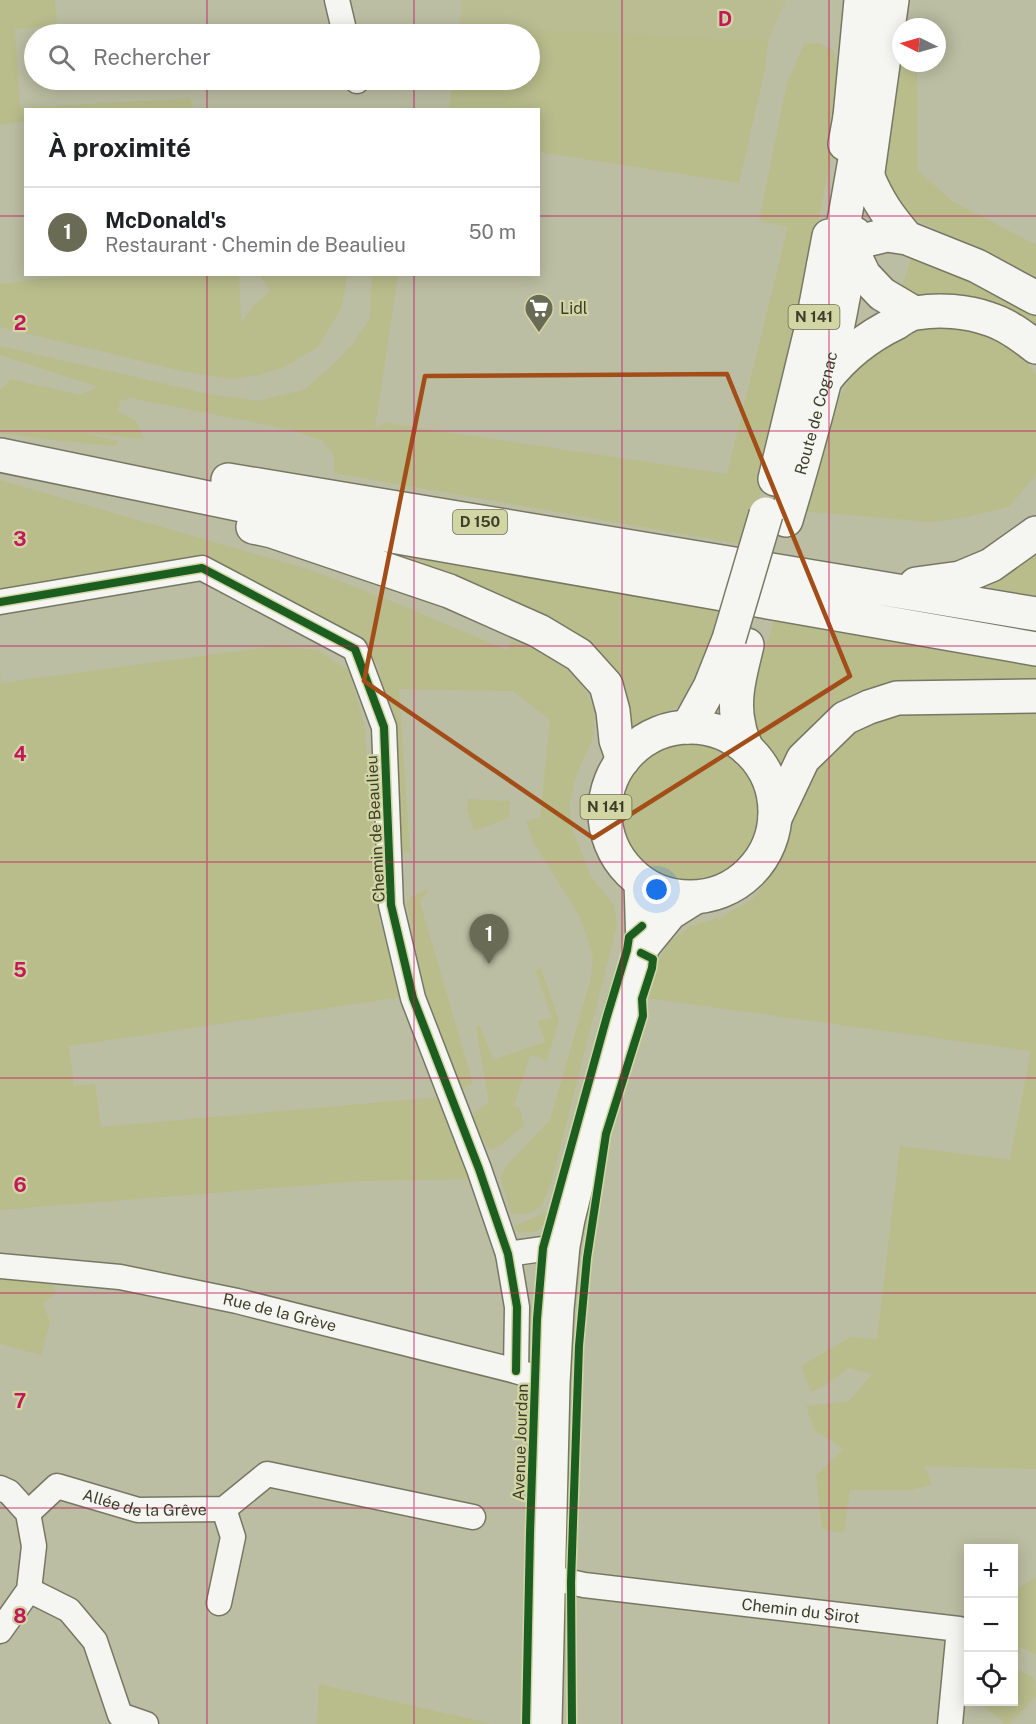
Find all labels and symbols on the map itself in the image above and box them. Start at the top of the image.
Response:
text: D [718,7,732,31]
north arrow [892,18,946,72]
supermarket icon: Lidl [523,292,555,334]
place label: Lidl [560,299,588,318]
road number: N 141 [788,305,840,329]
text: 2 [14,311,26,335]
street label: Route de Cognac [791,350,842,477]
road number: D 150 [453,510,507,534]
text: 3 [13,527,27,551]
text: 4 [13,742,27,766]
street label: Chemin de Beaulieu [362,755,389,903]
road number: N 141 [580,795,632,819]
your location [642,875,671,904]
pin: 1 [470,914,508,964]
text: 5 [13,958,27,982]
text: 6 [13,1173,27,1197]
street label: Rue de la Grève [221,1289,338,1336]
street label: Avenue Jourdan [509,1383,532,1501]
text: 7 [14,1389,26,1413]
street label: Allée de la Grêve [80,1485,207,1521]
street label: Chemin du Sirot [740,1595,861,1627]
text: 8 [13,1604,27,1628]

